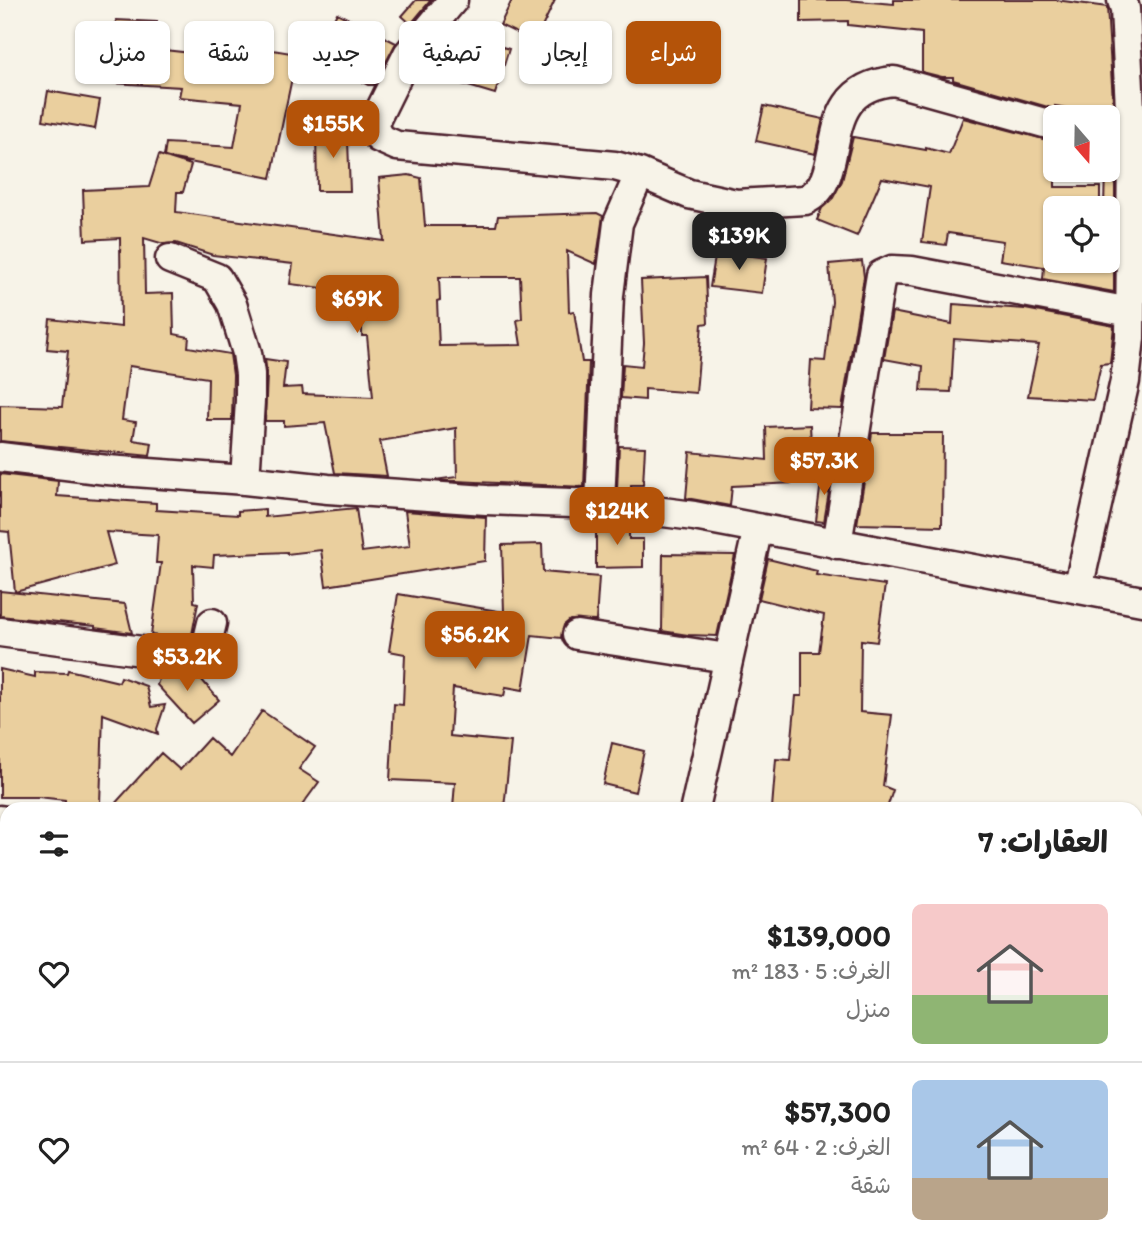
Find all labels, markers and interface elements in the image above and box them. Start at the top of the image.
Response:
chip: منزل [75,21,170,84]
chip: شقة [184,21,274,84]
chip: جديد [288,21,385,84]
chip: تصفية [399,21,505,84]
chip: إيجار [519,21,612,84]
chip: شراء [626,21,721,84]
pin: $155K [284,100,382,160]
north arrow [1043,105,1120,182]
map controls [1043,105,1120,273]
text: $155K [302,109,364,137]
button: locate [1043,196,1120,273]
pin: $139K [690,212,788,272]
text: $139K [708,221,770,249]
pin: $69K [316,276,398,335]
text: $69K [332,284,382,312]
pin: $57.3K [767,438,881,497]
text: $57.3K [790,446,858,474]
pin: $124K [568,488,666,547]
text: $124K [586,496,648,524]
pin: $56.2K [418,612,532,671]
text: $56.2K [441,620,509,648]
pin: $53.2K [130,634,244,693]
text: $53.2K [153,642,221,670]
text: العقارات: 7 [979,823,1108,860]
icon: filters [35,825,73,863]
text: $139,000 [767,917,891,954]
icon: home [968,932,1052,1016]
icon: heart [35,955,73,993]
text: الغرف: 5 · 183 m² [732,957,891,985]
text: منزل [846,995,891,1023]
text: $57,300 [785,1093,891,1130]
icon: home [968,1108,1052,1192]
icon: heart [35,1131,73,1169]
text: الغرف: 2 · 64 m² [741,1133,891,1161]
text: شقة [851,1171,891,1199]

